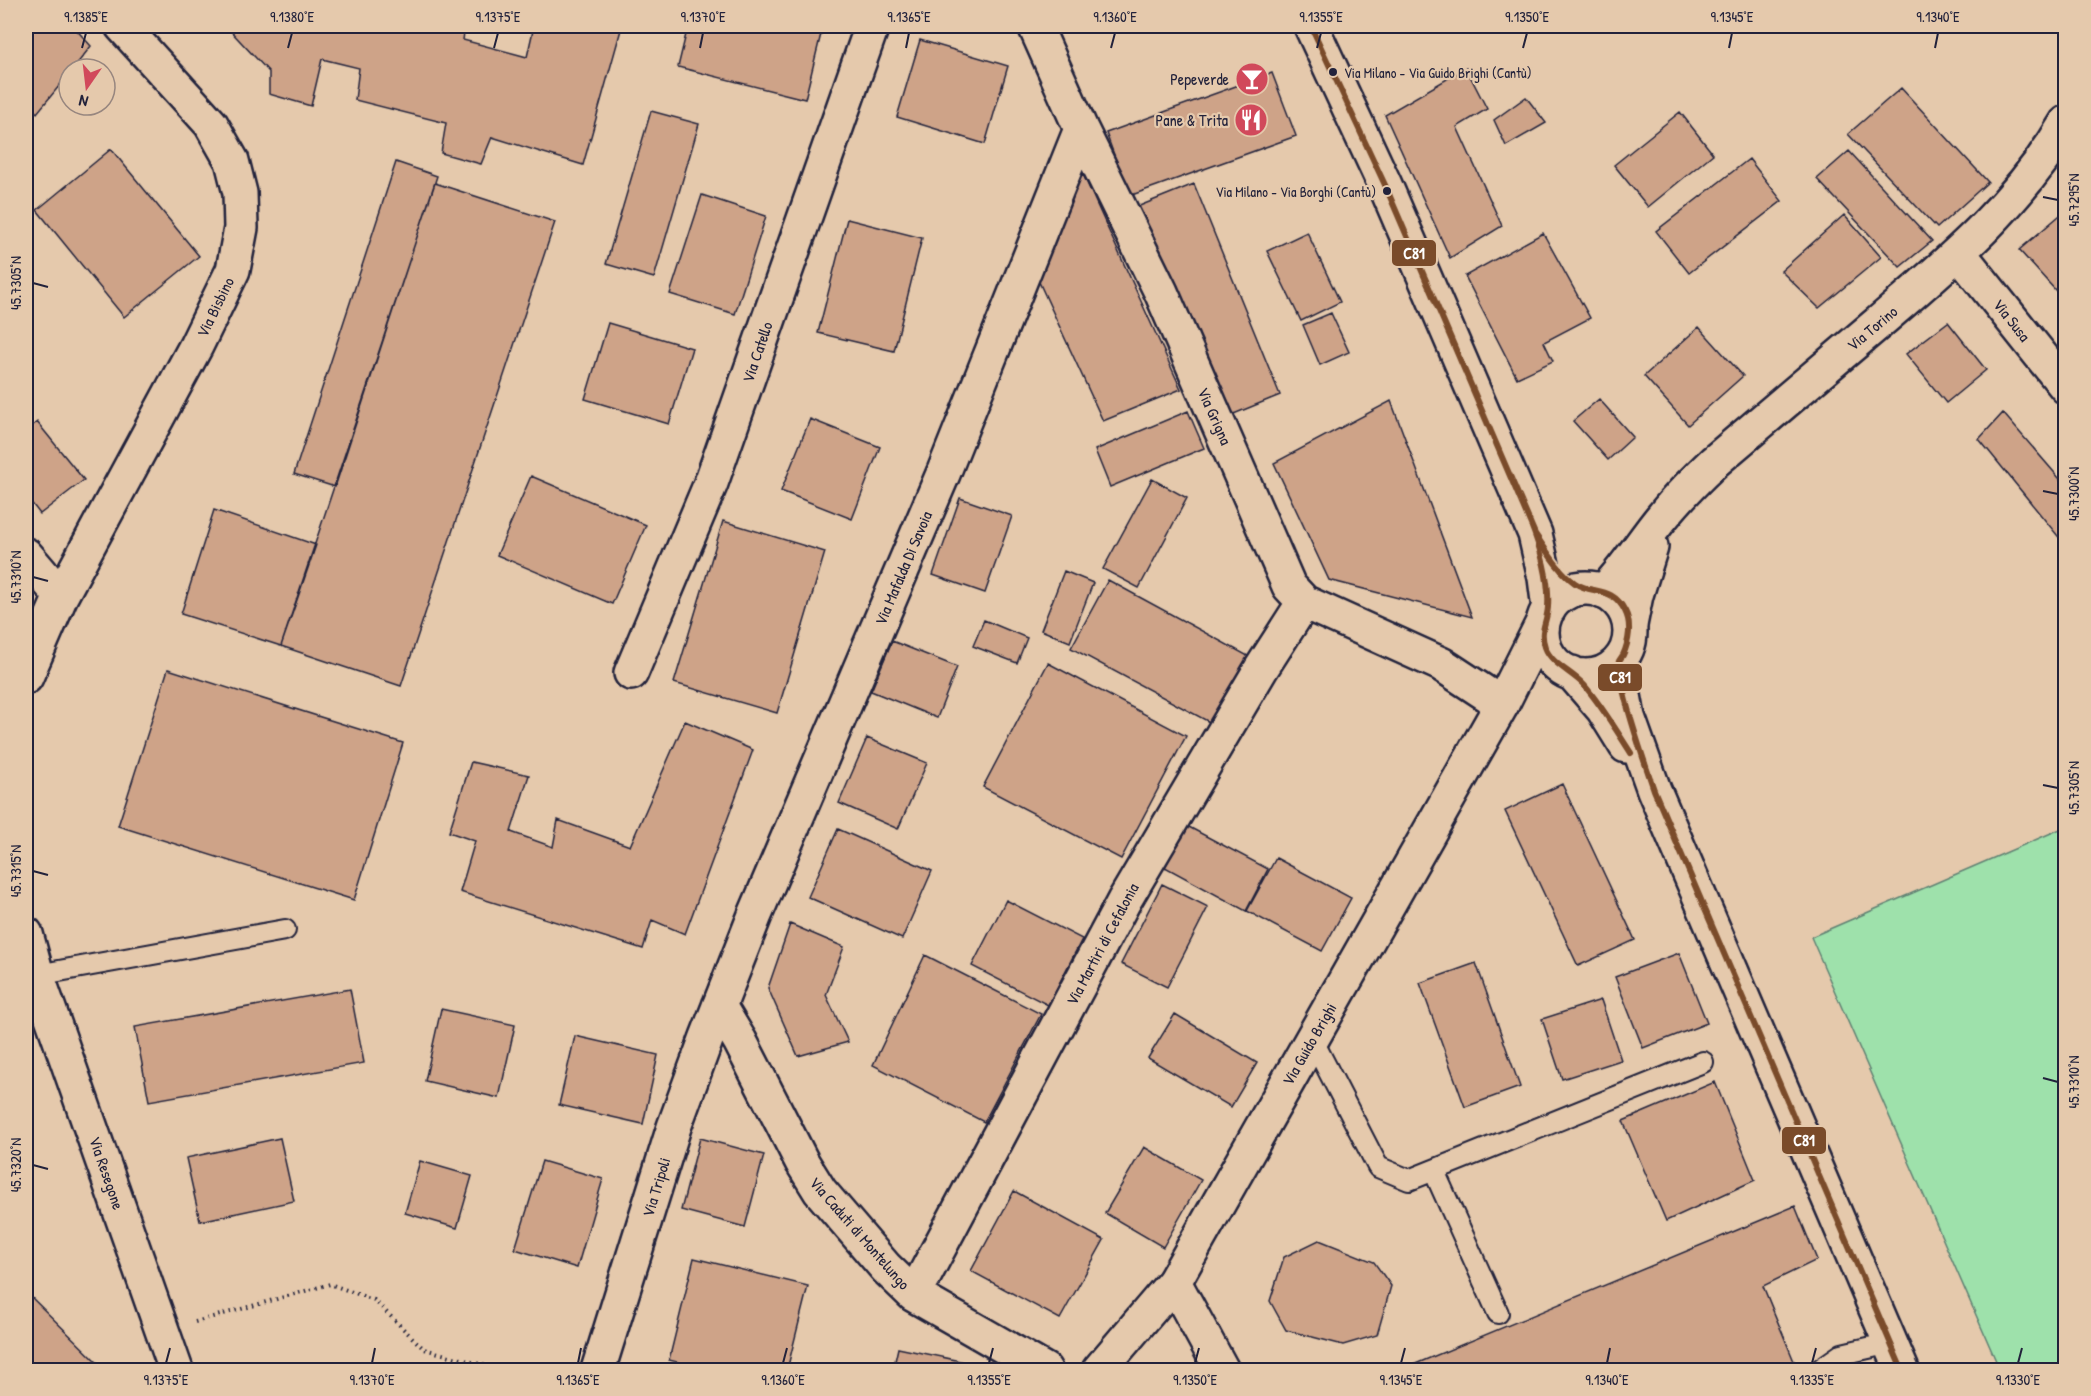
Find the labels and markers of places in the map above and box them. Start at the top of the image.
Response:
bar icon: Pepeverde [1234,61,1270,97]
place label: Via Milano - Via Guido Brighi (Cantù) [1344,63,1532,83]
marker: Via Milano - Via Guido Brighi (Cantù) [1327,66,1339,78]
place label: Pepeverde [1170,68,1230,90]
restaurant icon: Pane & Trita [1233,102,1269,138]
place label: Pane & Trita [1156,109,1228,131]
place label: Via Milano - Via Borghi (Cantù) [1216,182,1376,202]
marker: Via Milano - Via Borghi (Cantù) [1381,185,1393,197]

